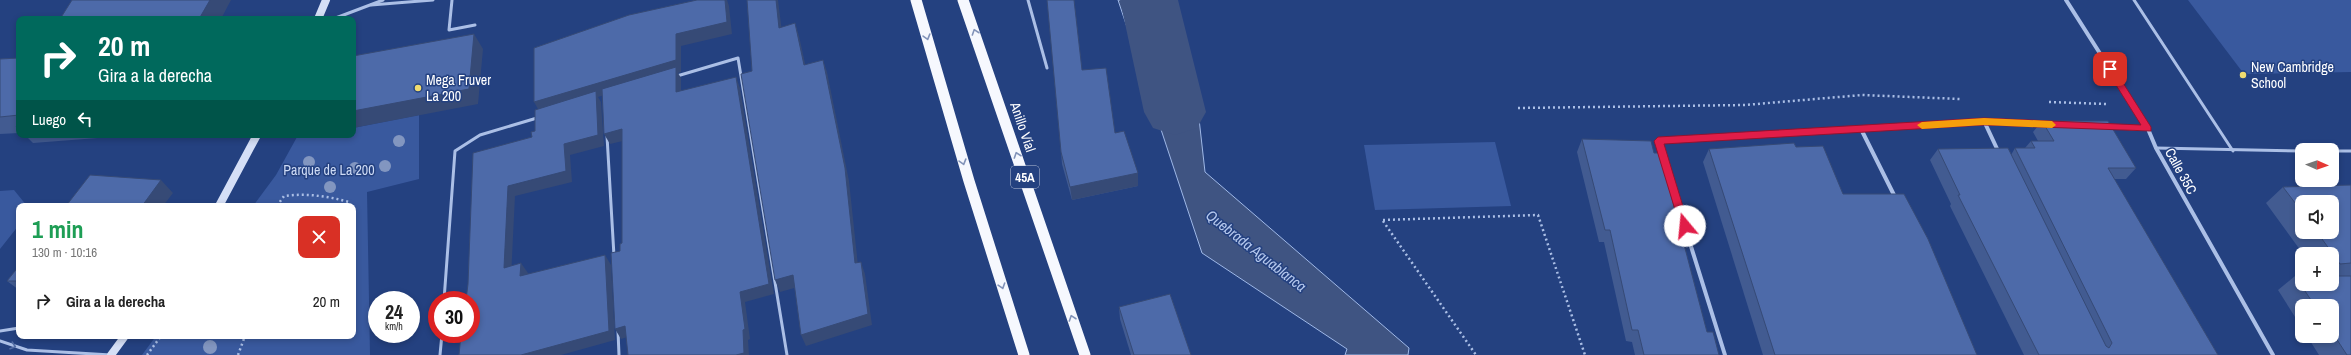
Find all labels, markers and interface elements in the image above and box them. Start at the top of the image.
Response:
text: 20 m [98,27,150,65]
one-way arrow [971,29,979,36]
icon: right [32,32,84,84]
one-way arrow [922,34,931,41]
pin [2093,52,2127,86]
icon: arrive [2099,58,2121,80]
place label: New Cambridge School [2251,58,2334,92]
text: Gira a la derecha [98,63,212,88]
marker: New Cambridge School [2238,70,2248,80]
place label: Mega Fruver La 200 [426,71,491,105]
marker: Mega Fruver La 200 [413,83,423,93]
street label: Anillo Víal [1006,99,1040,154]
icon: left [74,108,96,130]
text: Luego [32,109,66,130]
north arrow [2295,143,2339,187]
map controls [2295,143,2339,343]
street label: Calle 35C [2161,145,2201,197]
one-way arrow [1013,152,1022,159]
one-way arrow [958,158,967,165]
park label: Parque de La 200 [283,161,375,179]
road number: 45A [1011,166,1039,188]
button: sound [2295,195,2339,239]
water label: Quebrada Aguablanca [1202,205,1311,297]
position arrow [1664,205,1706,247]
text: 1 min [32,213,83,245]
button: close [298,216,340,258]
text: 130 m · 10:16 [32,244,97,261]
button: + [2295,247,2339,291]
one-way arrow [997,283,1006,290]
icon: right [32,290,54,312]
text: Gira a la derecha [66,291,165,312]
text: 20 m [313,291,340,312]
speed limit sign: 30 [428,291,480,343]
text: 24 [385,298,403,325]
button: − [2295,299,2339,343]
one-way arrow [1068,315,1077,322]
text: km/h [385,320,403,333]
one-way arrow [10,341,17,350]

